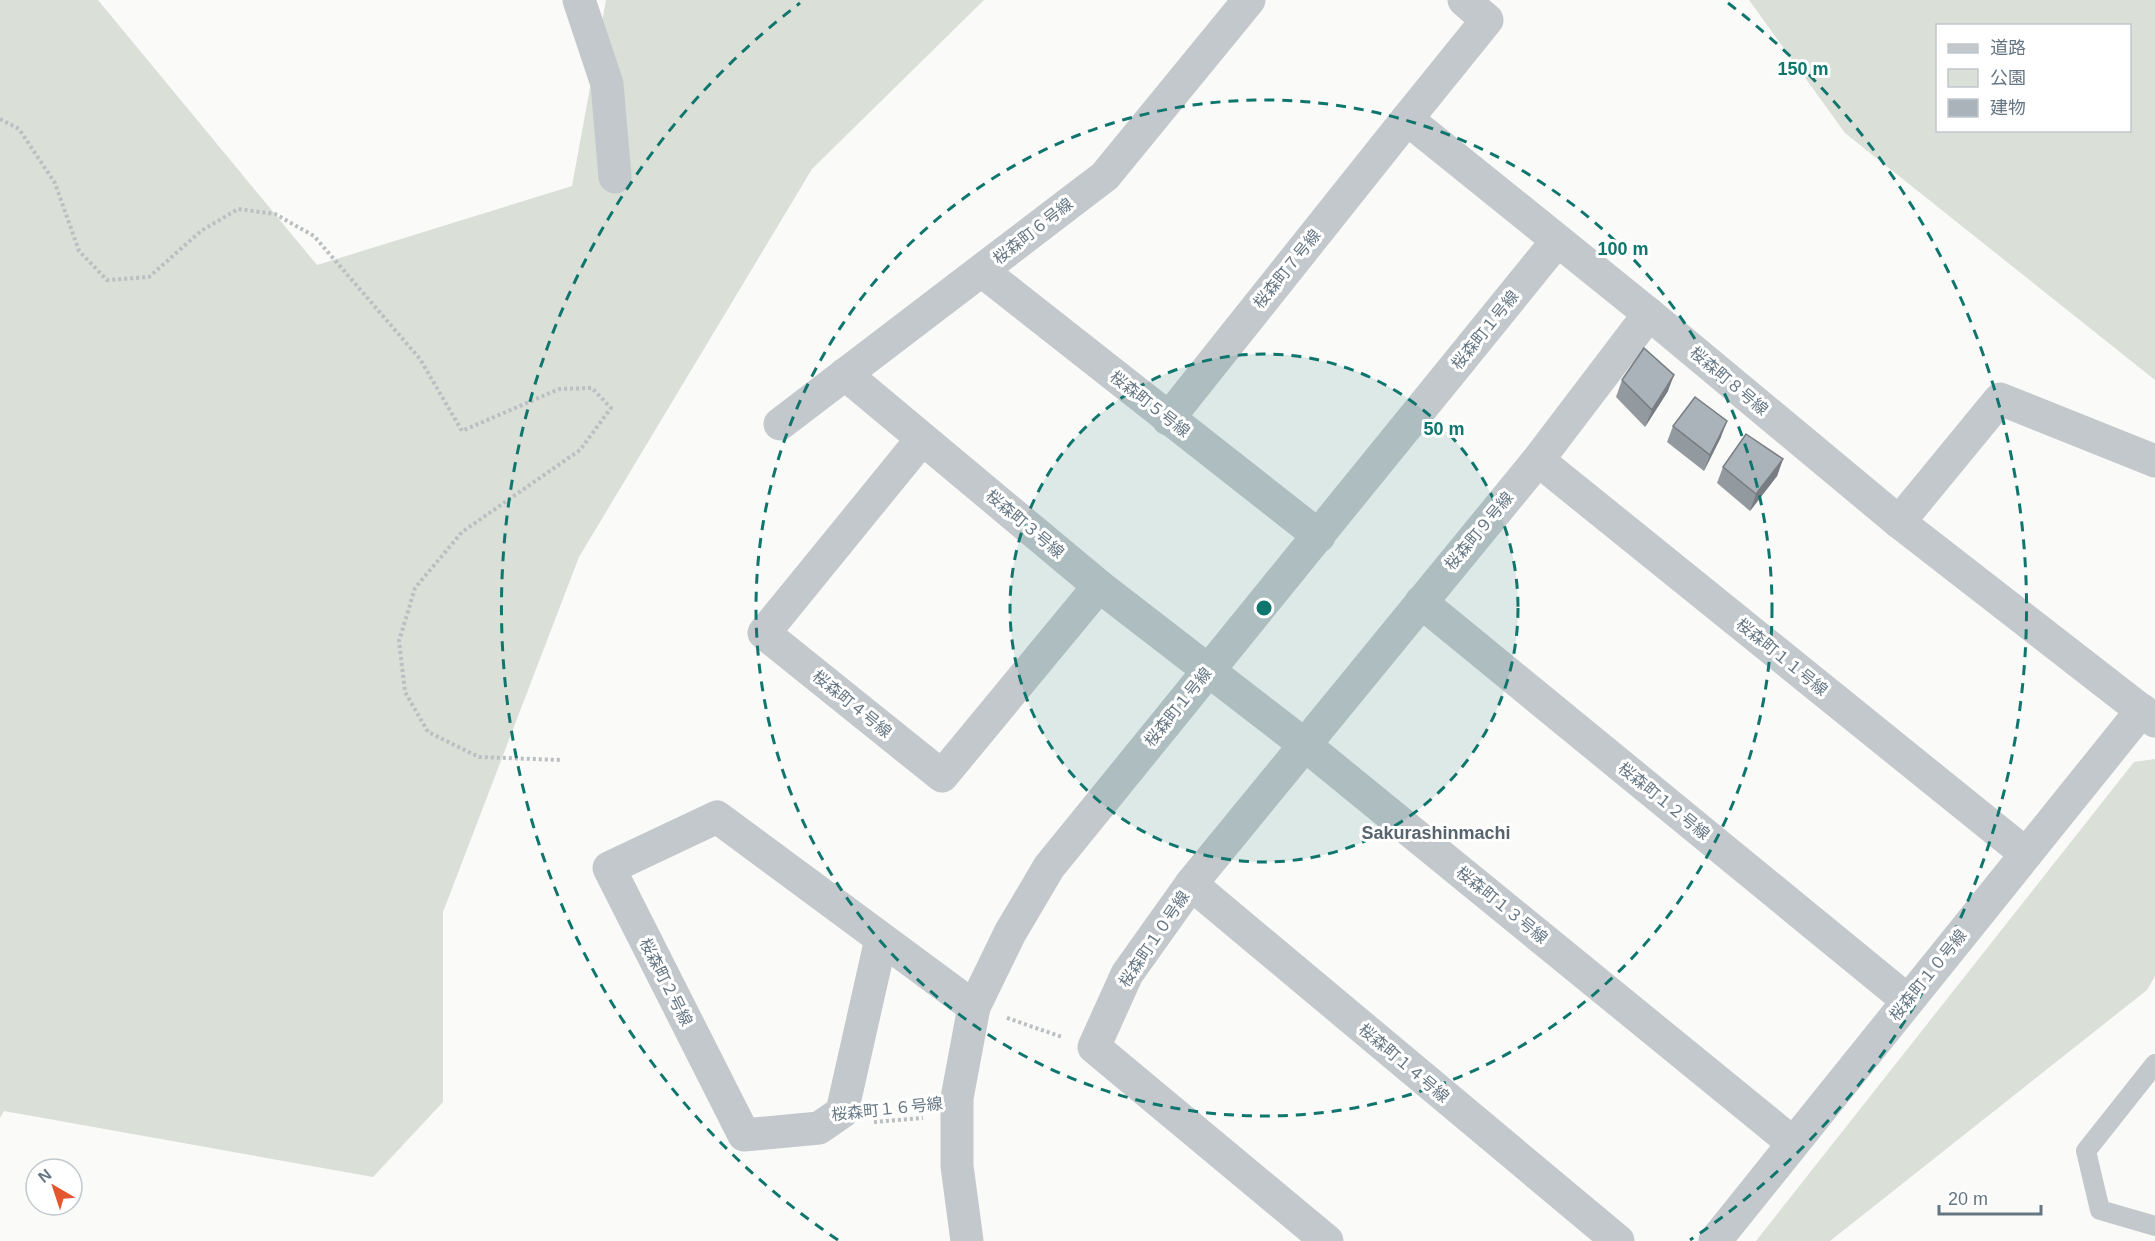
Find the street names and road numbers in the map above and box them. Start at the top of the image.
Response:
street label: 桜森町６号線 [990,195,1076,267]
street label: 桜森町７号線 [1250,226,1324,312]
street label: 桜森町１号線 [1448,287,1522,373]
street label: 桜森町８号線 [1687,344,1771,418]
street label: 桜森町５号線 [1107,368,1193,440]
street label: 桜森町３号線 [983,487,1067,561]
street label: 桜森町９号線 [1442,489,1516,573]
street label: 桜森町１１号線 [1733,615,1831,699]
street label: 桜森町１号線 [1141,664,1215,750]
street label: 桜森町４号線 [809,667,895,741]
street label: 桜森町１２号線 [1615,759,1713,843]
street label: 桜森町１３号線 [1453,863,1551,947]
street label: 桜森町１０号線 [1116,888,1192,990]
street label: 桜森町１０号線 [1886,926,1970,1024]
street label: 桜森町２号線 [637,935,695,1029]
street label: 桜森町１４号線 [1356,1020,1452,1106]
street label: 桜森町１６号線 [830,1095,944,1123]

